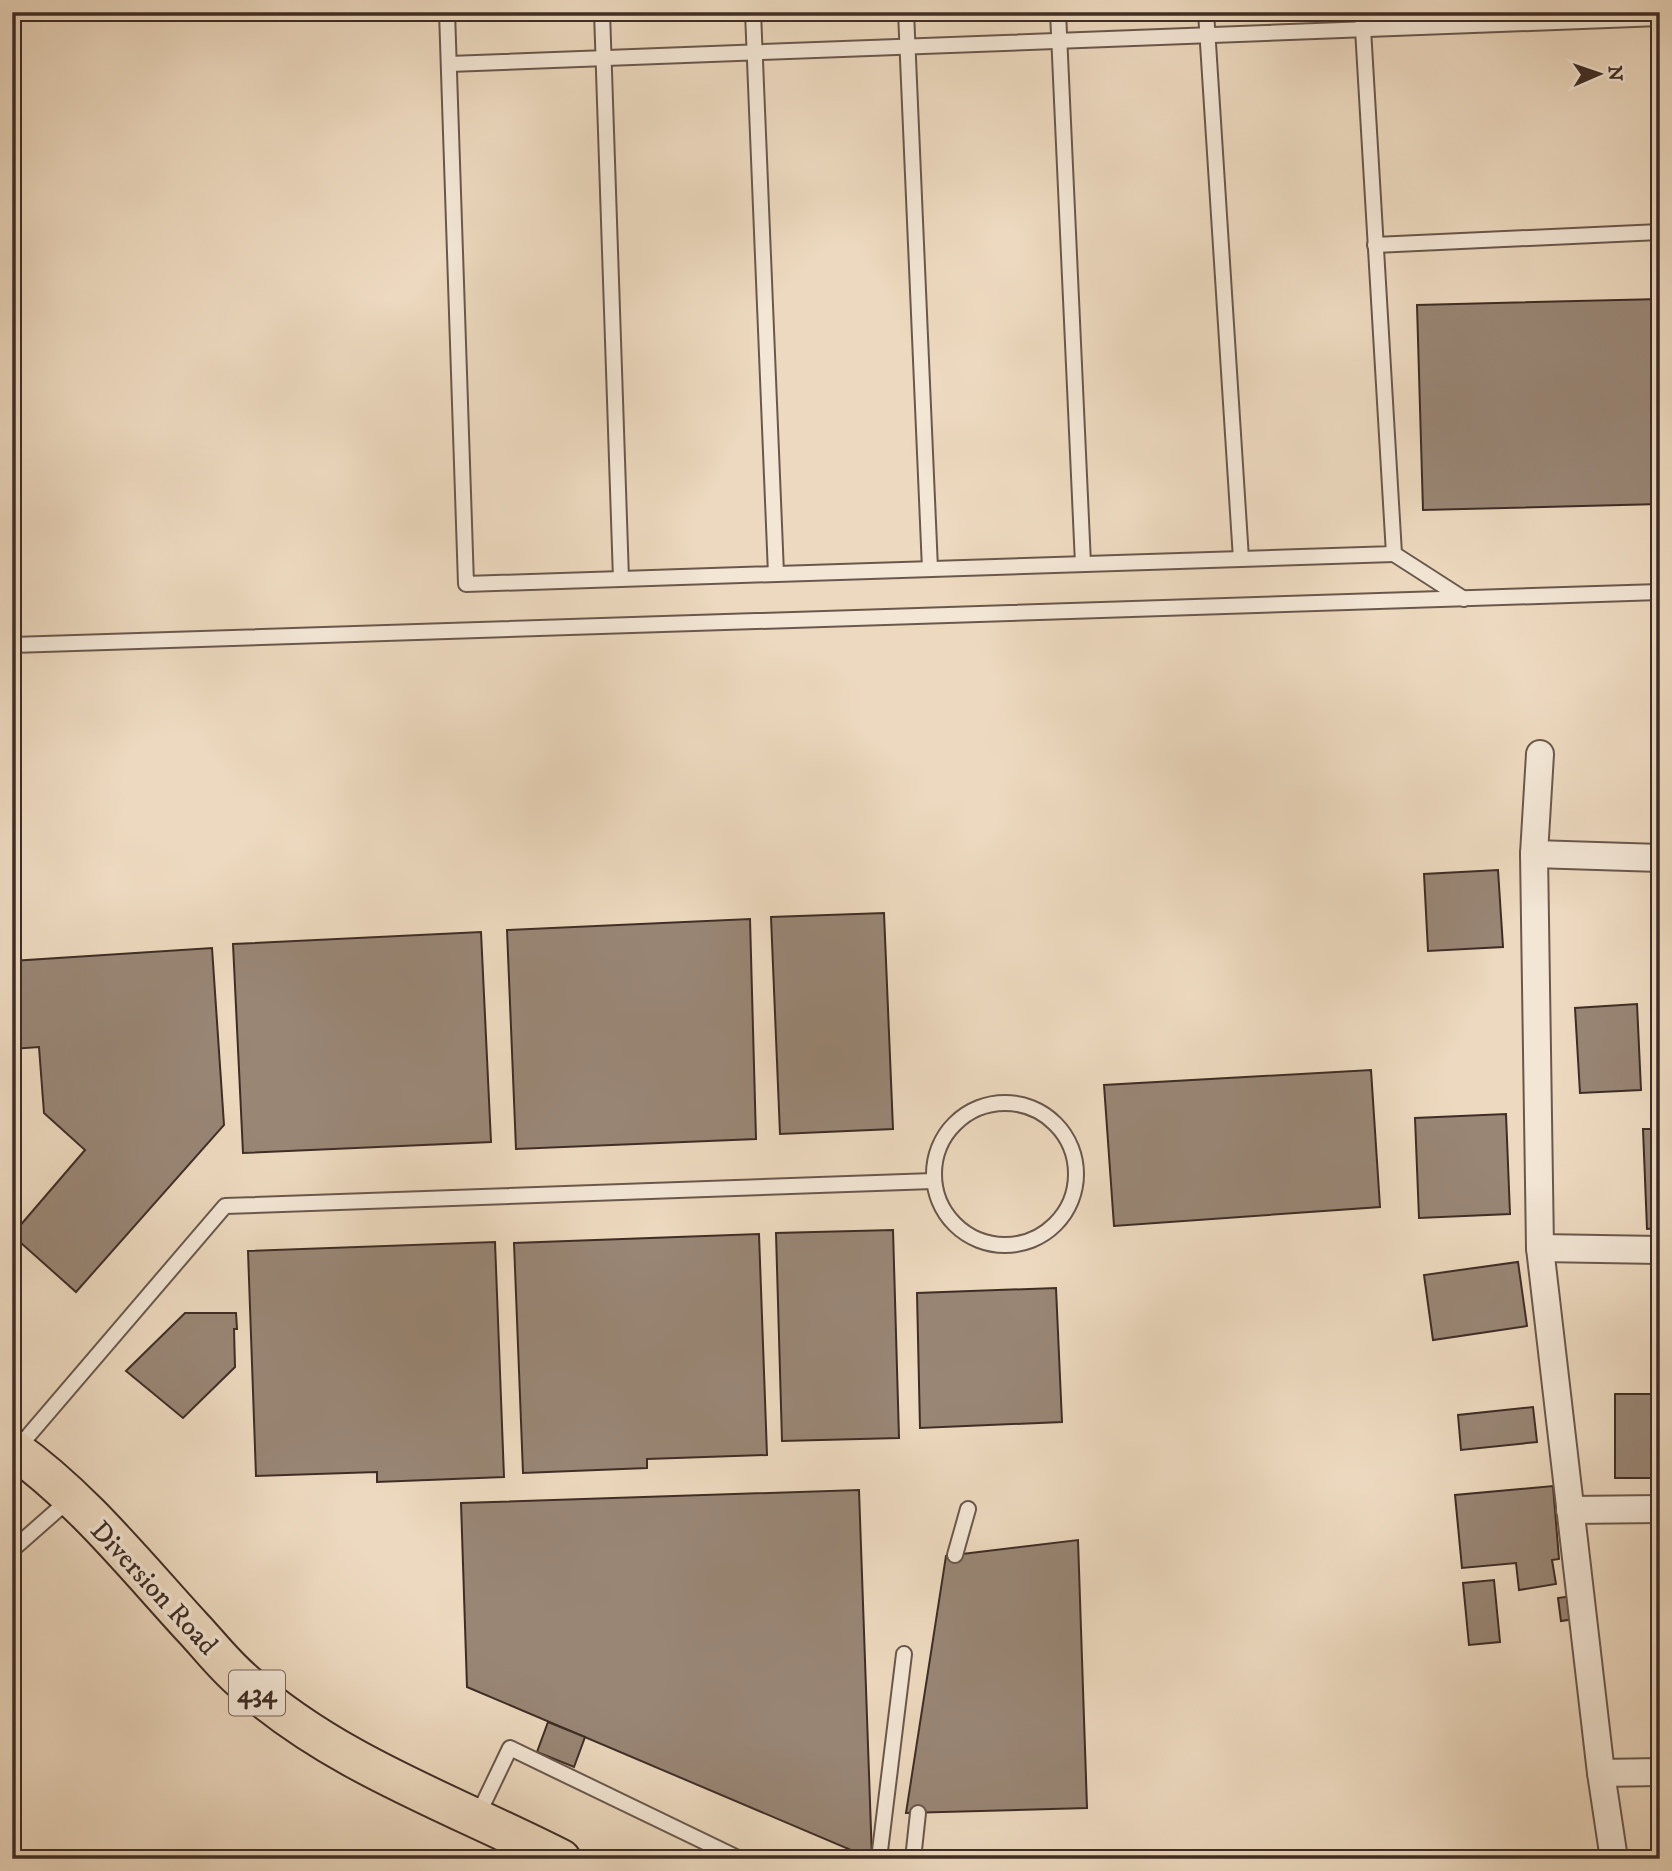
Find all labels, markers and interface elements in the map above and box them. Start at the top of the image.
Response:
north arrow [1564,38,1634,108]
text: N [1603,65,1626,82]
street label: Diversion Road [83,1514,225,1663]
road number: 434 [229,1670,285,1716]

